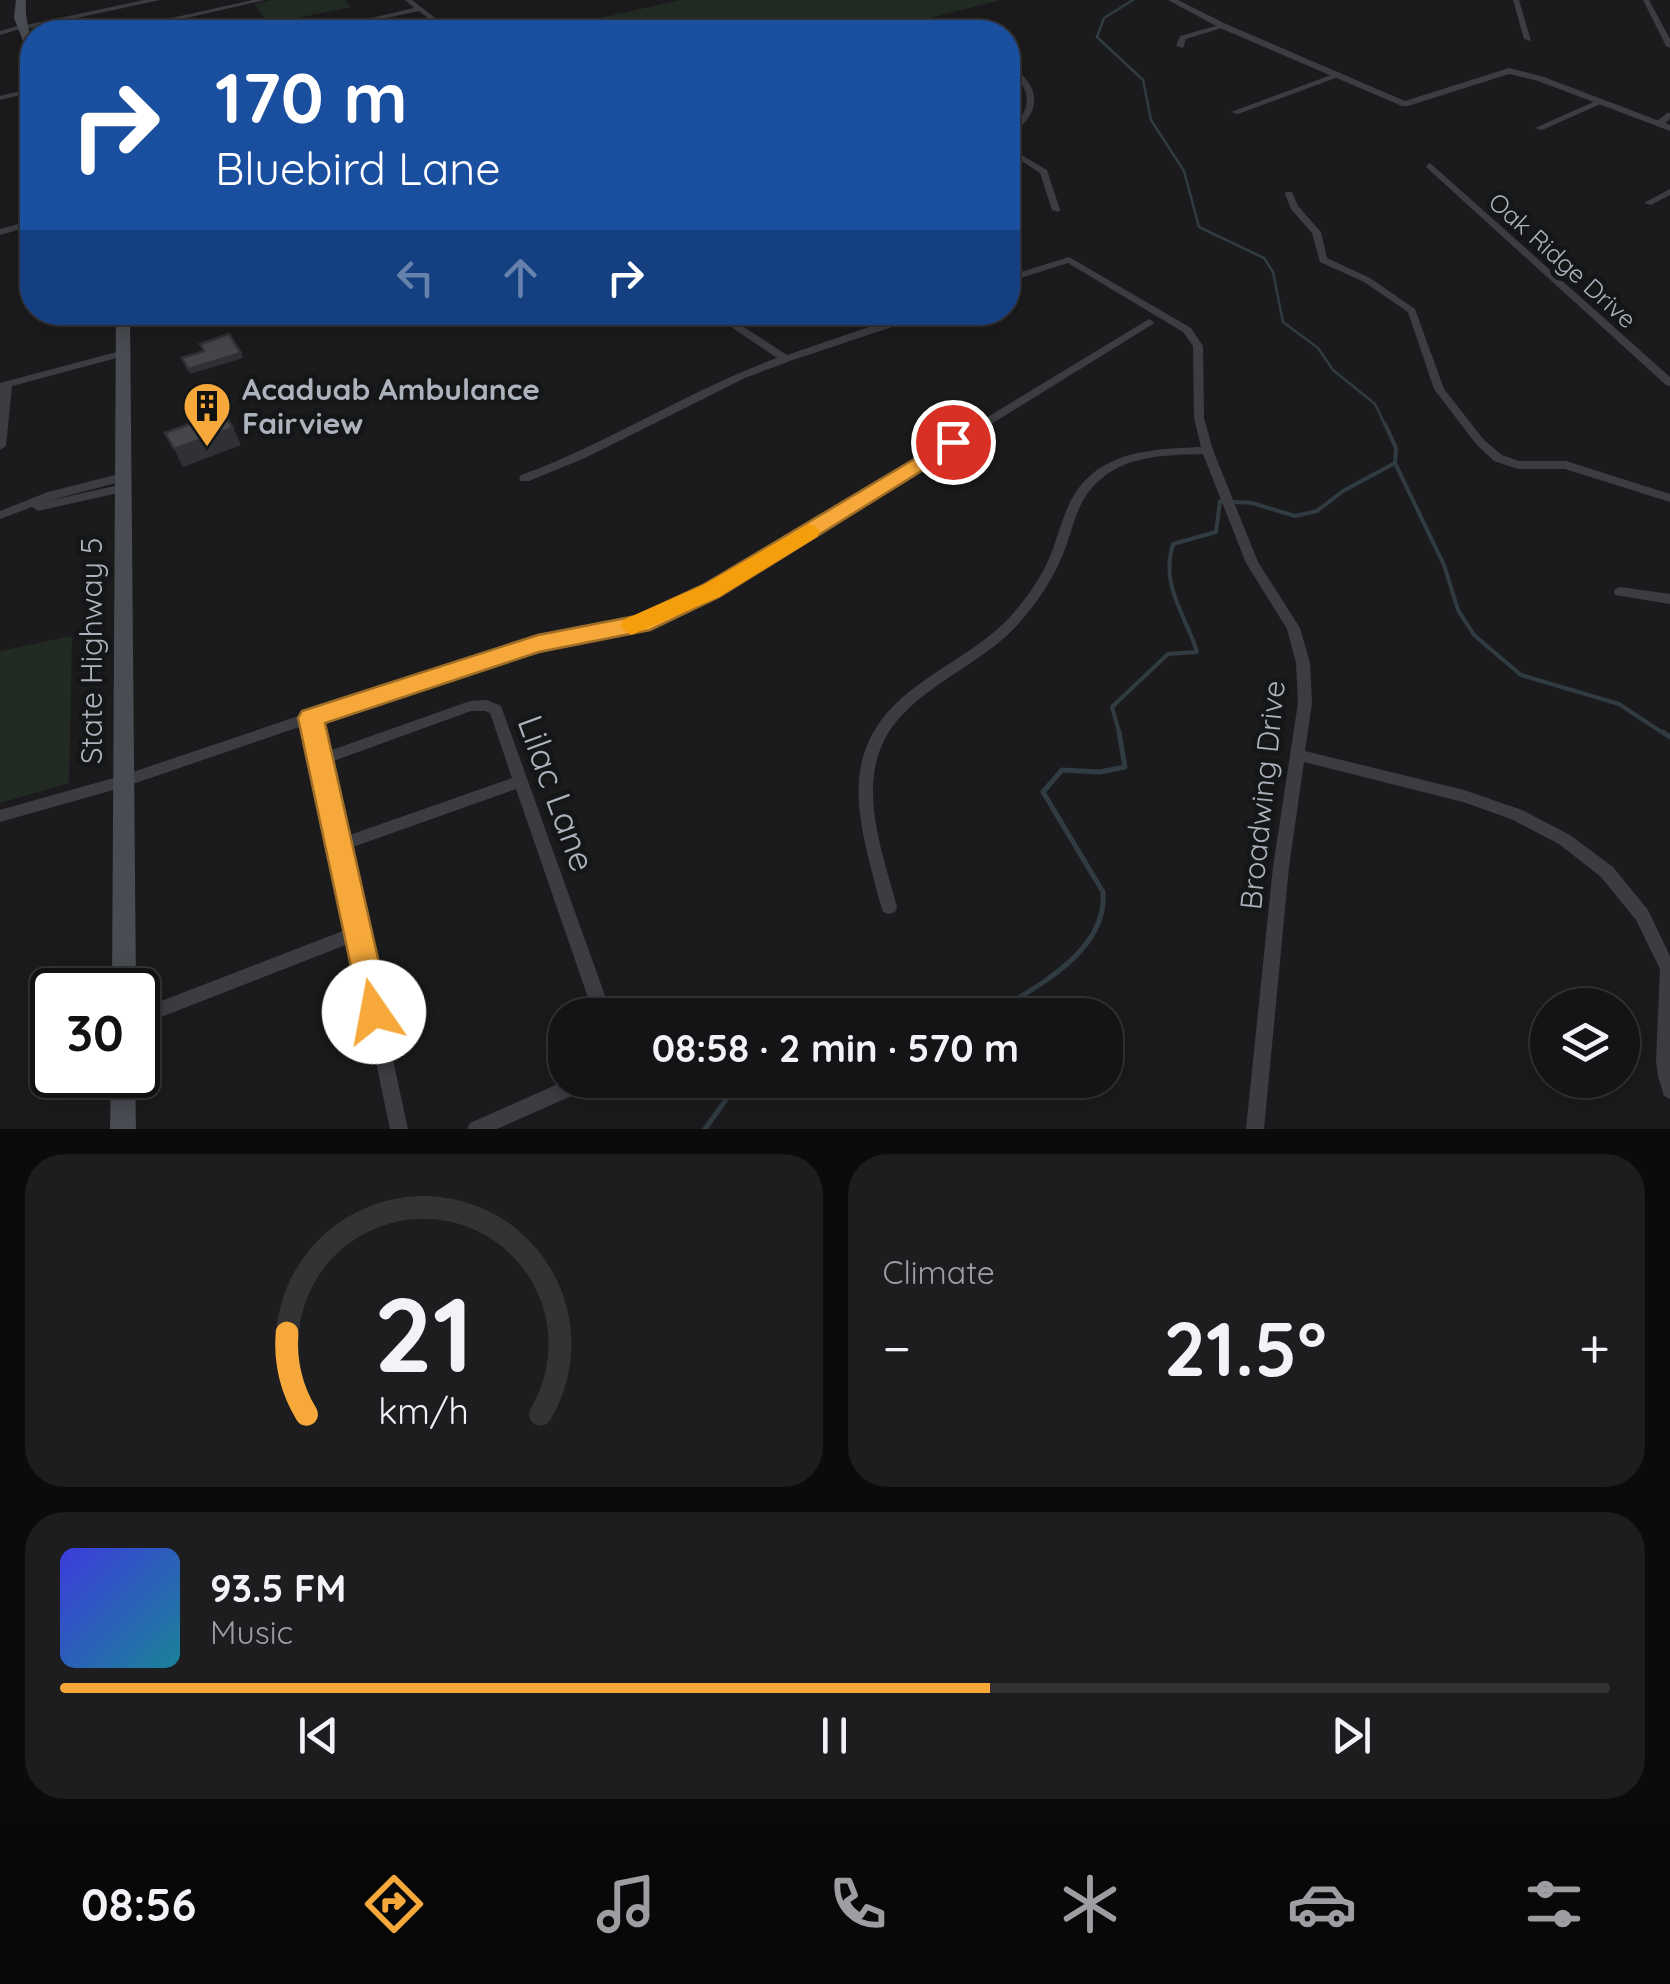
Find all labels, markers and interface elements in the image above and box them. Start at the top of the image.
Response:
text: 170 m [215,53,408,141]
icon: right [50,60,180,190]
text: Bluebird Lane [215,140,501,196]
street label: Oak Ridge Drive [1483,186,1643,334]
icon: left [388,250,443,305]
icon: ahead [493,250,548,305]
icon: right [598,250,653,305]
place label: Acaduab Ambulance Fairview [242,370,540,442]
building icon: Acaduab Ambulance Fairview [181,380,233,448]
pin [911,400,996,485]
icon: arrive [926,415,981,470]
street label: State Highway 5 [72,538,110,764]
street label: Broadwing Drive [1231,678,1293,912]
street label: Lilac Lane [508,709,606,877]
position arrow [322,960,426,1064]
speed limit sign: 30 [30,968,160,1098]
map controls [1530,988,1640,1098]
button: layers [1530,988,1640,1098]
text: 08:58 · 2 min · 570 m [652,1024,1019,1072]
text: Climate [883,1252,995,1292]
text: 21 [374,1268,474,1398]
text: 21.5° [1163,1301,1327,1395]
text: − [883,1313,911,1382]
text: + [1579,1313,1610,1382]
text: km/h [378,1388,469,1433]
text: 93.5 FM [210,1564,346,1612]
text: Music [210,1612,293,1652]
icon: previous [291,1708,346,1763]
icon: pause [807,1708,862,1763]
icon: next [1324,1708,1379,1763]
icon: directions [359,1869,429,1939]
icon: music [591,1869,661,1939]
icon: phone [823,1869,893,1939]
icon: climate [1055,1869,1125,1939]
icon: car [1287,1869,1357,1939]
icon: filters [1519,1869,1589,1939]
text: 08:56 [81,1876,196,1932]

